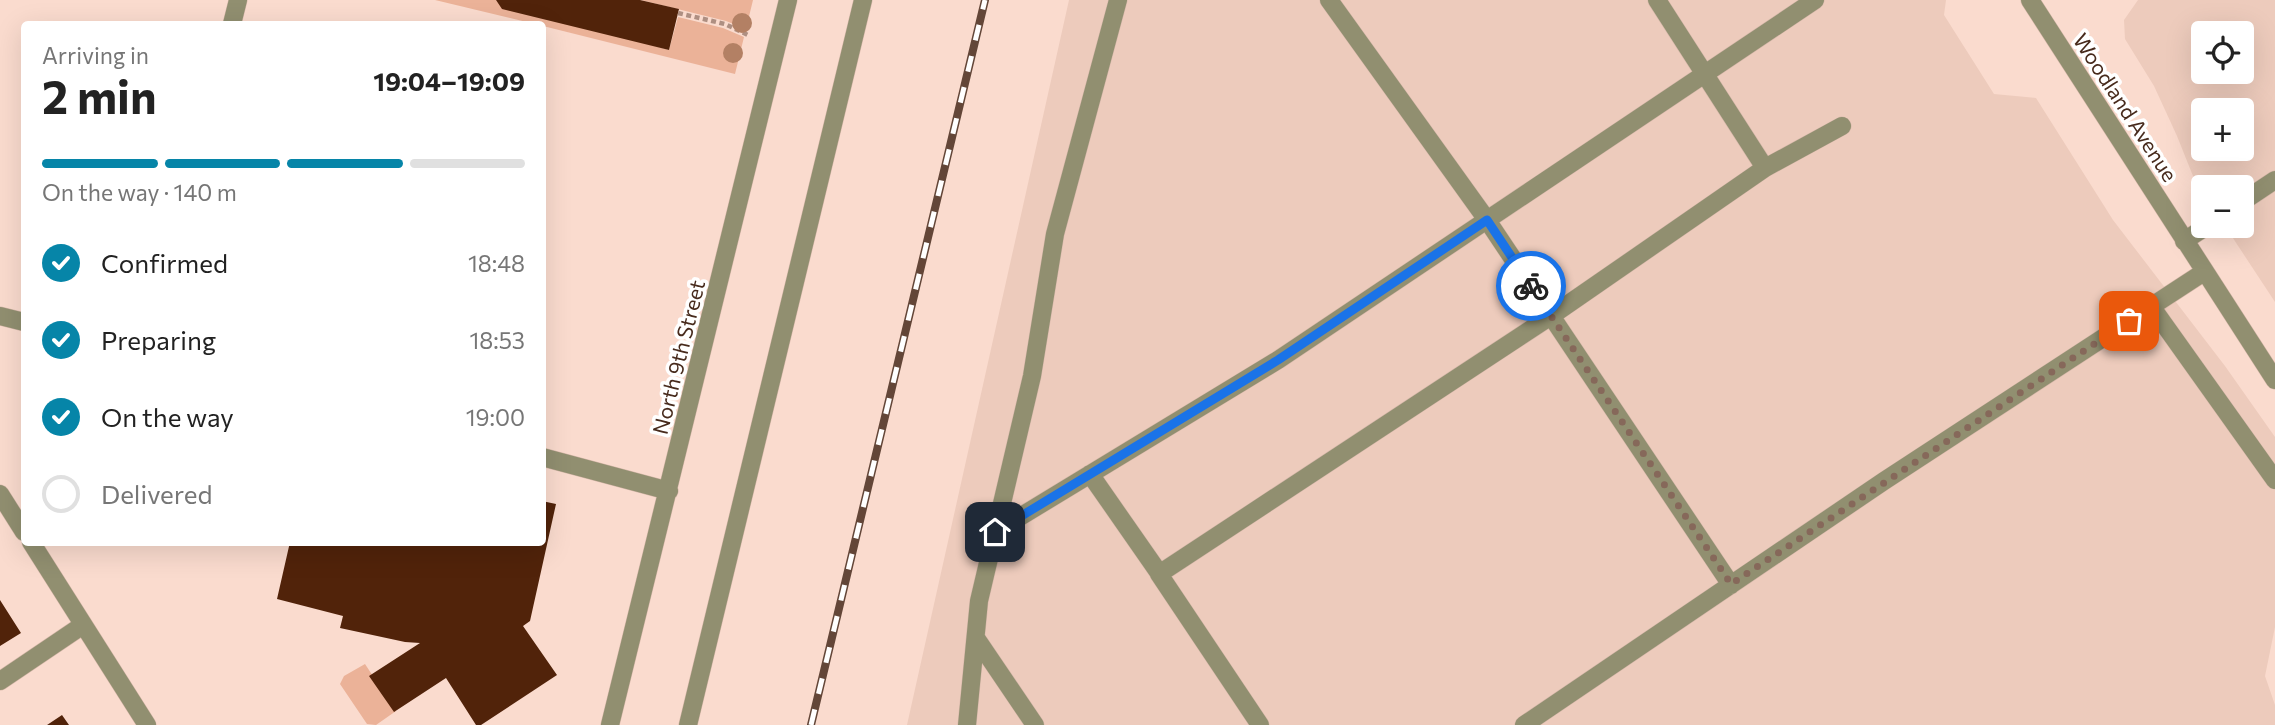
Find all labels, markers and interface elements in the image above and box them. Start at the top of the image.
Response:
map controls [2191,21,2254,238]
button: locate [2191,21,2254,84]
street label: Woodland Avenue [2069,28,2183,186]
text: Arriving in [42,41,149,69]
text: 19:04–19:09 [373,65,525,96]
text: 2 min [42,67,157,123]
button: + [2191,98,2254,161]
button: − [2191,175,2254,238]
text: On the way · 140 m [42,178,237,206]
icon: check [42,244,80,282]
text: Confirmed [101,247,228,278]
text: 18:48 [468,249,525,277]
courier [1496,251,1566,321]
icon: bike [1512,267,1550,305]
street label: North 9th Street [647,277,709,437]
pin [2099,291,2159,351]
icon: bag [2110,302,2148,340]
icon: check [42,321,80,359]
text: Preparing [101,324,216,355]
text: 18:53 [469,326,525,354]
icon: check [42,398,80,436]
text: On the way [101,401,234,432]
text: 19:00 [466,403,525,431]
text: Delivered [101,478,212,509]
pin [965,502,1025,562]
icon: home [976,513,1014,551]

